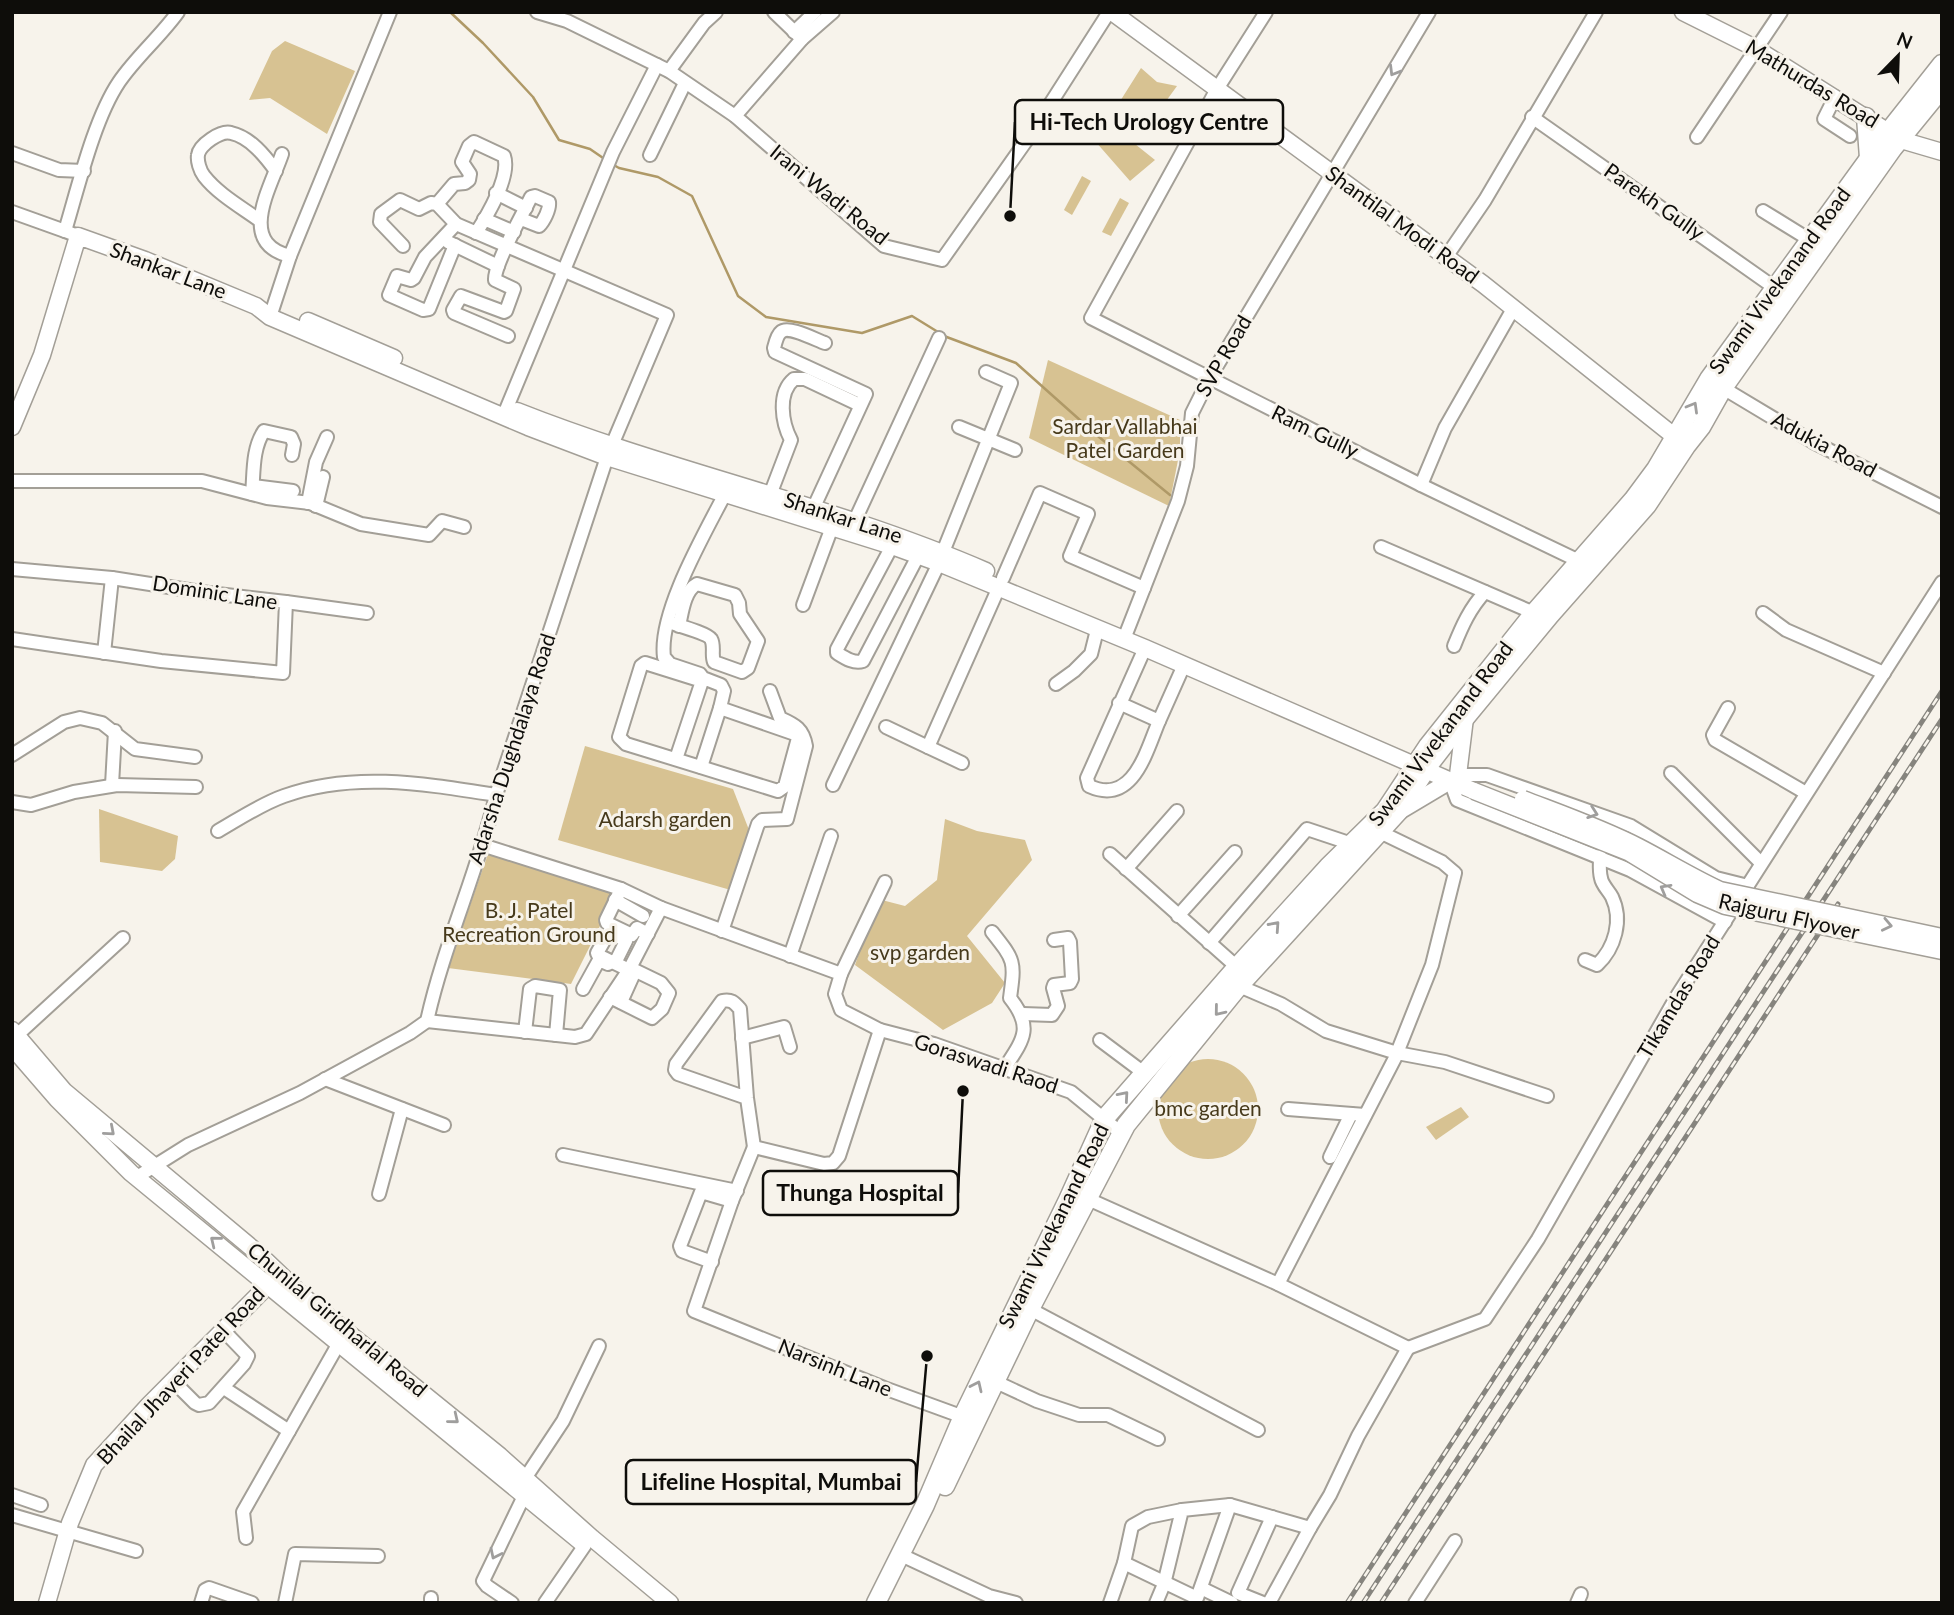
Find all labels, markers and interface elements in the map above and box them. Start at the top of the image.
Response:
north arrow [1863,21,1933,91]
text: N [1894,26,1916,53]
street label: Mathurdas Road [1742,33,1884,132]
one-way arrow [1389,63,1402,76]
callout: Hi-Tech Urology Centre [1015,100,1283,144]
text: Hi-Tech Urology Centre [1030,107,1268,135]
street label: Irani Wadi Road [766,138,894,249]
street label: Parekh Gully [1600,157,1710,244]
street label: Shantilal Modi Road [1321,160,1484,288]
street label: Swami Vivekanand Road [1703,182,1855,378]
street label: Shankar Lane [107,236,230,303]
street label: SVP Road [1190,310,1256,400]
street label: Ram Gully [1268,399,1363,462]
one-way arrow [1685,401,1698,414]
street label: Adukia Road [1768,406,1882,482]
park label: Sardar Vallabhai Patel Garden [1052,413,1198,462]
street label: Shankar Lane [781,486,906,547]
street label: Dominic Lane [151,569,280,614]
street label: Adarsha Dughdalaya Road [461,630,560,867]
street label: Swami Vivekanand Road [1362,636,1517,830]
one-way arrow [1587,805,1599,819]
park label: Adarsh garden [598,806,732,831]
one-way arrow [1660,884,1672,897]
street label: Rajguru Flyover [1716,887,1863,944]
park label: B. J. Patel Recreation Ground [442,897,616,946]
one-way arrow [1881,917,1893,932]
one-way arrow [1266,921,1279,934]
street label: Tikamdas Road [1631,930,1724,1062]
park label: svp garden [870,939,970,964]
one-way arrow [1214,1003,1227,1015]
street label: Goraswadi Raod [911,1027,1062,1098]
one-way arrow [1116,1092,1128,1105]
park label: bmc garden [1154,1095,1262,1120]
street label: Swami Vivekanand Road [992,1119,1113,1332]
one-way arrow [102,1123,115,1135]
callout: Thunga Hospital [763,1171,958,1215]
text: Thunga Hospital [776,1178,944,1206]
street label: Chunilal Giridharlal Road [243,1236,433,1401]
one-way arrow [211,1237,224,1249]
street label: Bhailal Jhaveri Patel Road [91,1281,269,1469]
street label: Narsinh Lane [775,1332,896,1401]
one-way arrow [969,1380,983,1393]
one-way arrow [446,1410,458,1423]
callout: Lifeline Hospital, Mumbai [626,1460,916,1504]
text: Lifeline Hospital, Mumbai [640,1467,902,1495]
one-way arrow [490,1547,504,1559]

